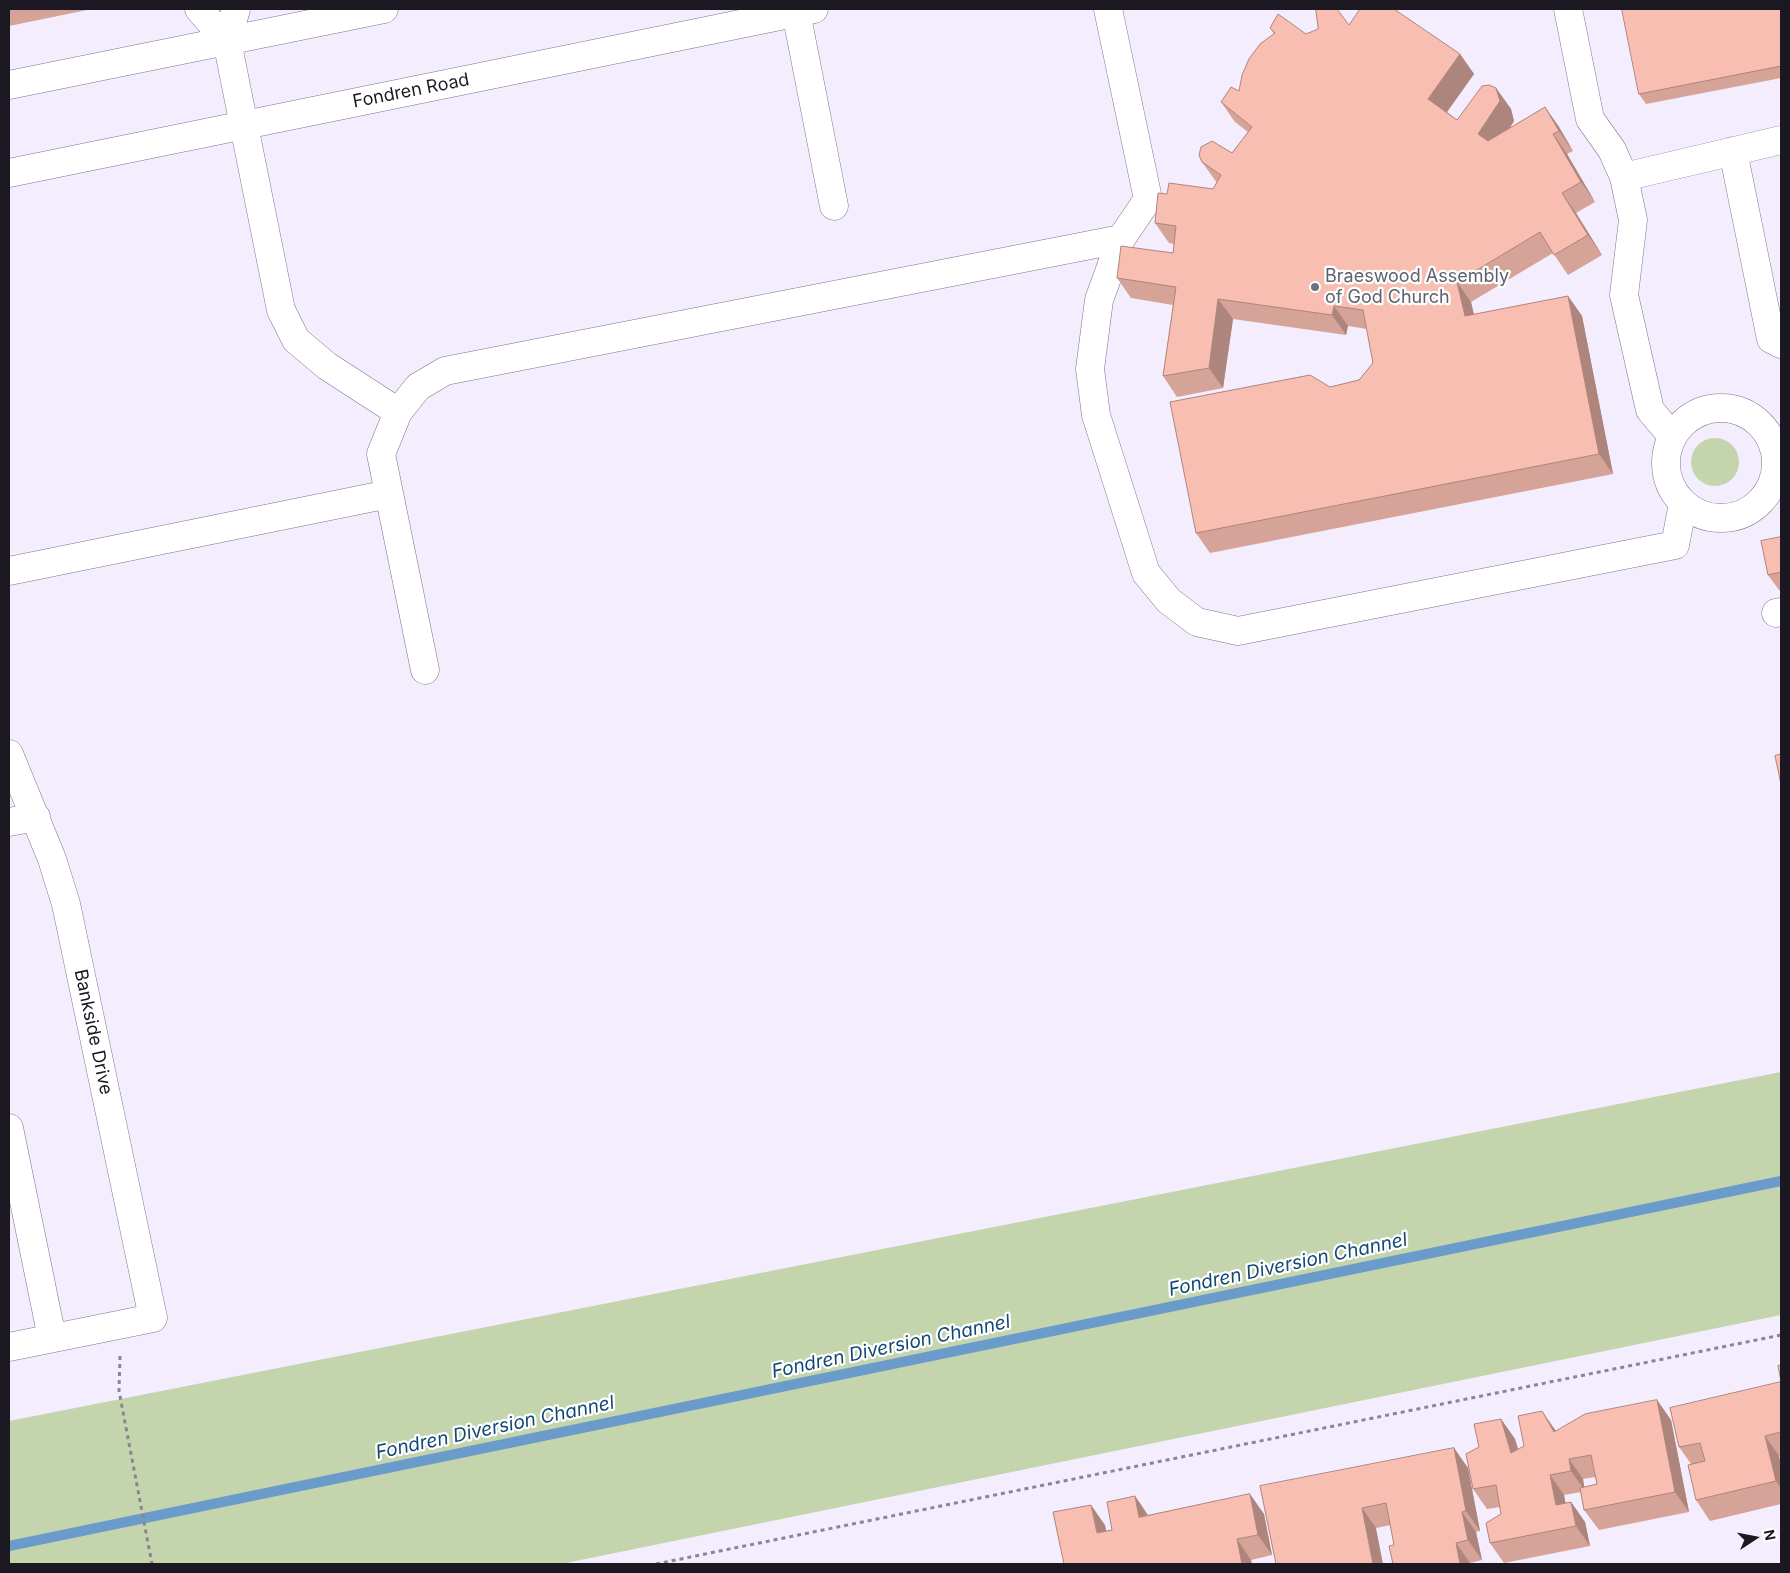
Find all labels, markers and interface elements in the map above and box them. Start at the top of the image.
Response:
street label: Fondren Road [351,69,471,113]
place label: Braeswood Assembly of God Church [1325,266,1509,308]
marker: Braeswood Assembly of God Church [1309,281,1321,293]
street label: Bankside Drive [69,967,117,1097]
water label: Fondren Diversion Channel [1167,1229,1409,1301]
water label: Fondren Diversion Channel [770,1311,1012,1383]
water label: Fondren Diversion Channel [374,1392,616,1464]
north arrow [1730,1513,1780,1563]
text: N [1761,1528,1780,1542]

